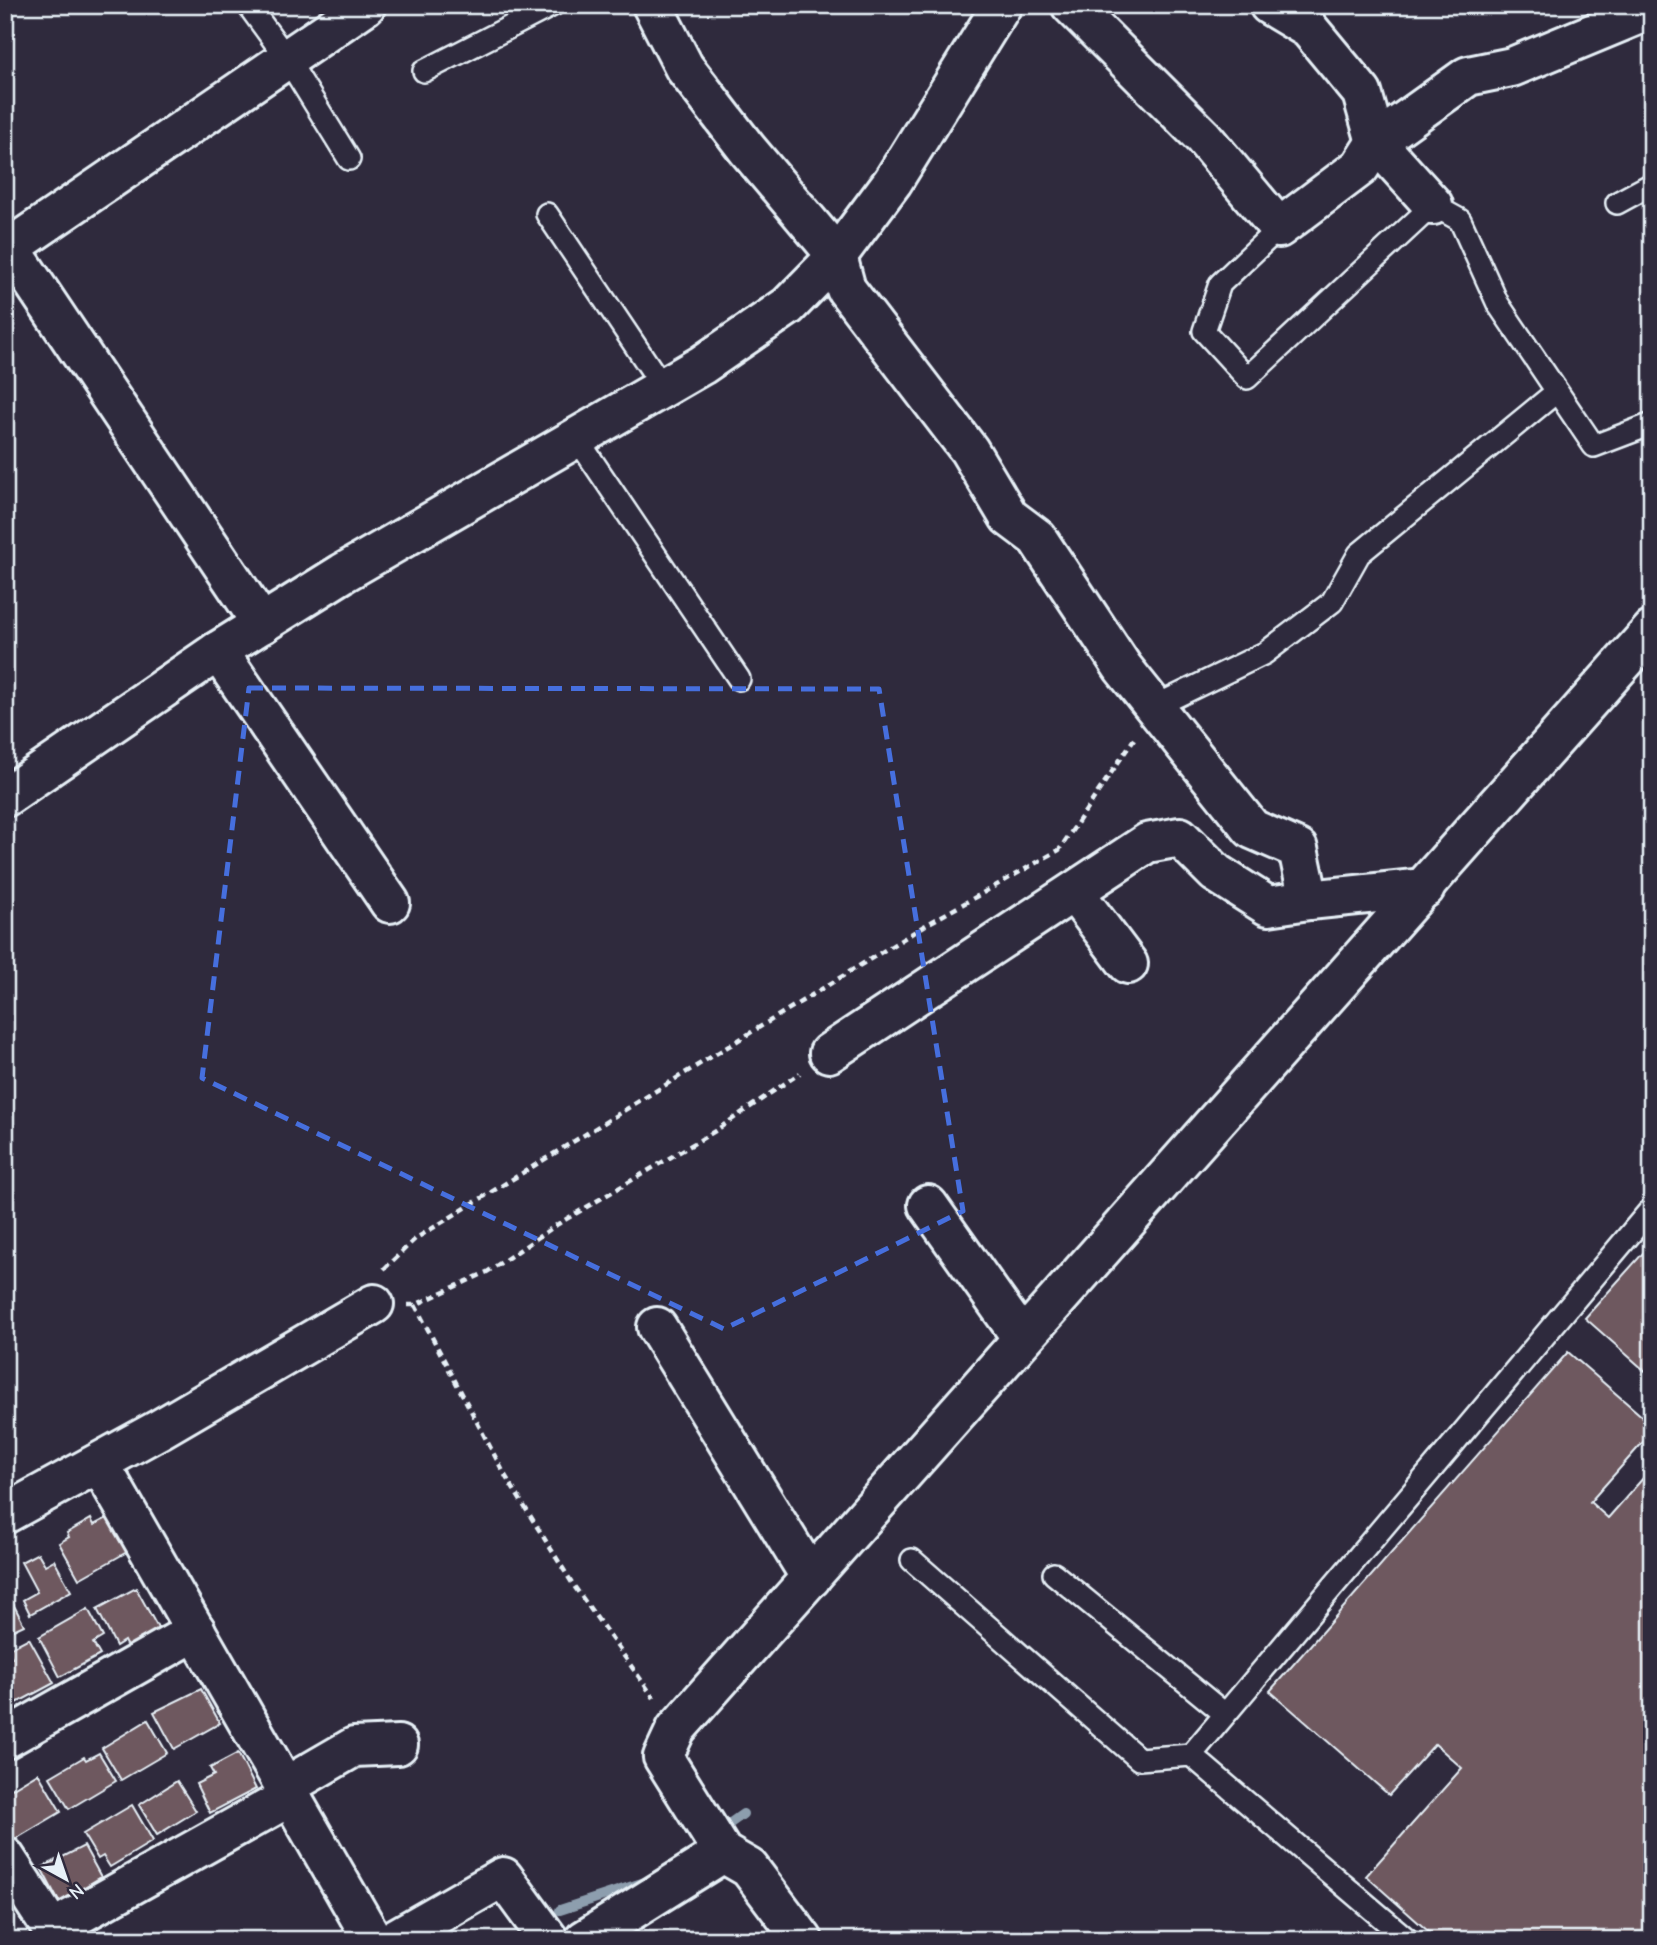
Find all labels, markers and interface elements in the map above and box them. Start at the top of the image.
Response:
north arrow [32,1843,102,1913]
text: N [64,1879,88,1904]

